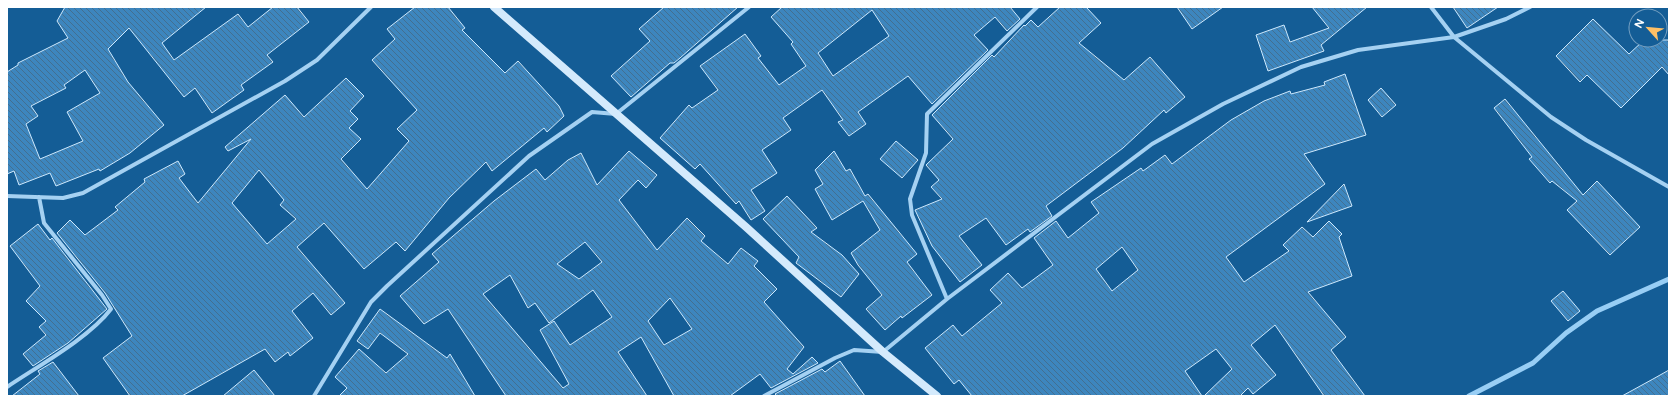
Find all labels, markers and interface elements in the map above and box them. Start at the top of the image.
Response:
north arrow [1628,8,1668,48]
text: N [1632,17,1647,30]

